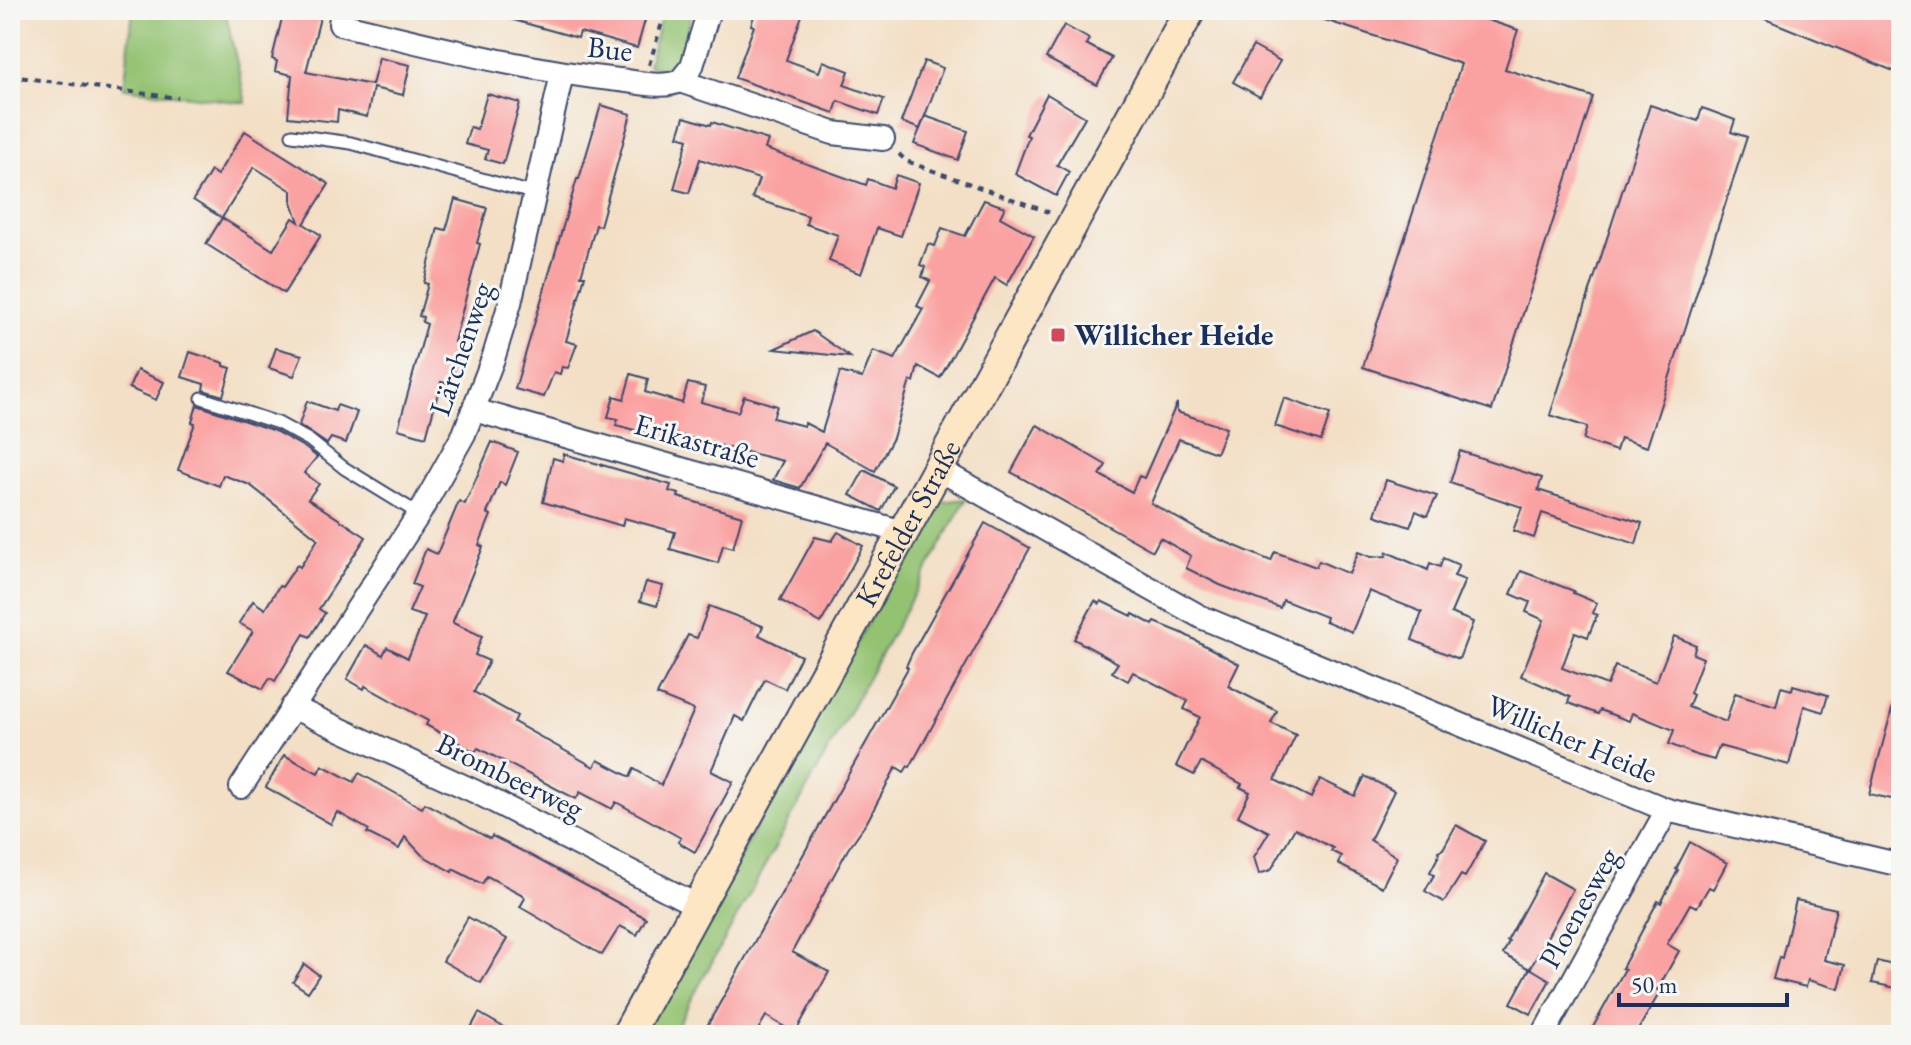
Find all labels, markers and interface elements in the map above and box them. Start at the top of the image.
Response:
street label: Bue [586,27,635,70]
street label: Lärchenweg [420,276,502,421]
place label: Willicher Heide [1074,315,1273,354]
marker: Willicher Heide [1049,326,1067,344]
street label: Erikastraße [630,404,764,477]
street label: Krefelder Straße [846,432,969,613]
street label: Willicher Heide [1481,685,1663,792]
street label: Brombeerweg [430,723,591,828]
street label: Ploenesweg [1529,840,1628,975]
scale bar [1619,957,1787,1007]
text: 50 m [1631,969,1678,1000]

